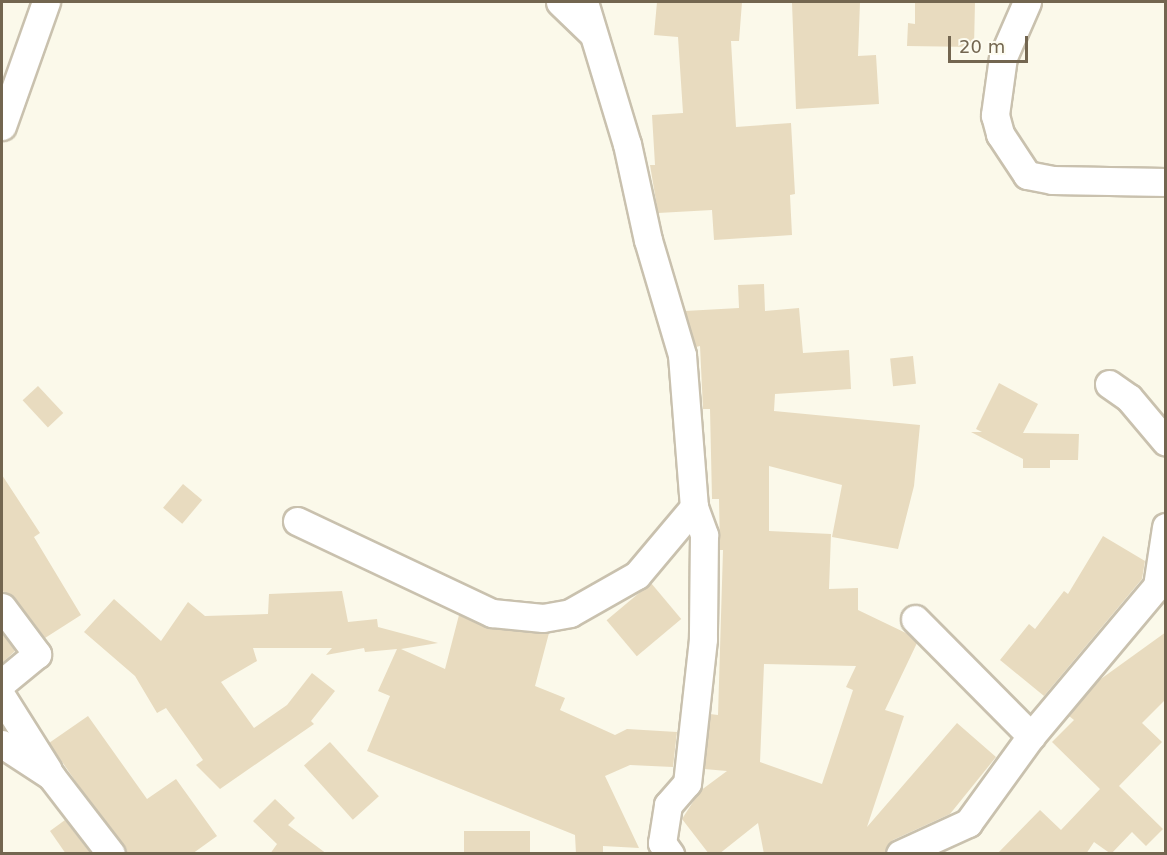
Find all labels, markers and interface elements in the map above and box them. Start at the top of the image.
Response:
scale bar [951,24,1030,62]
text: 20 m [959,36,1005,57]

